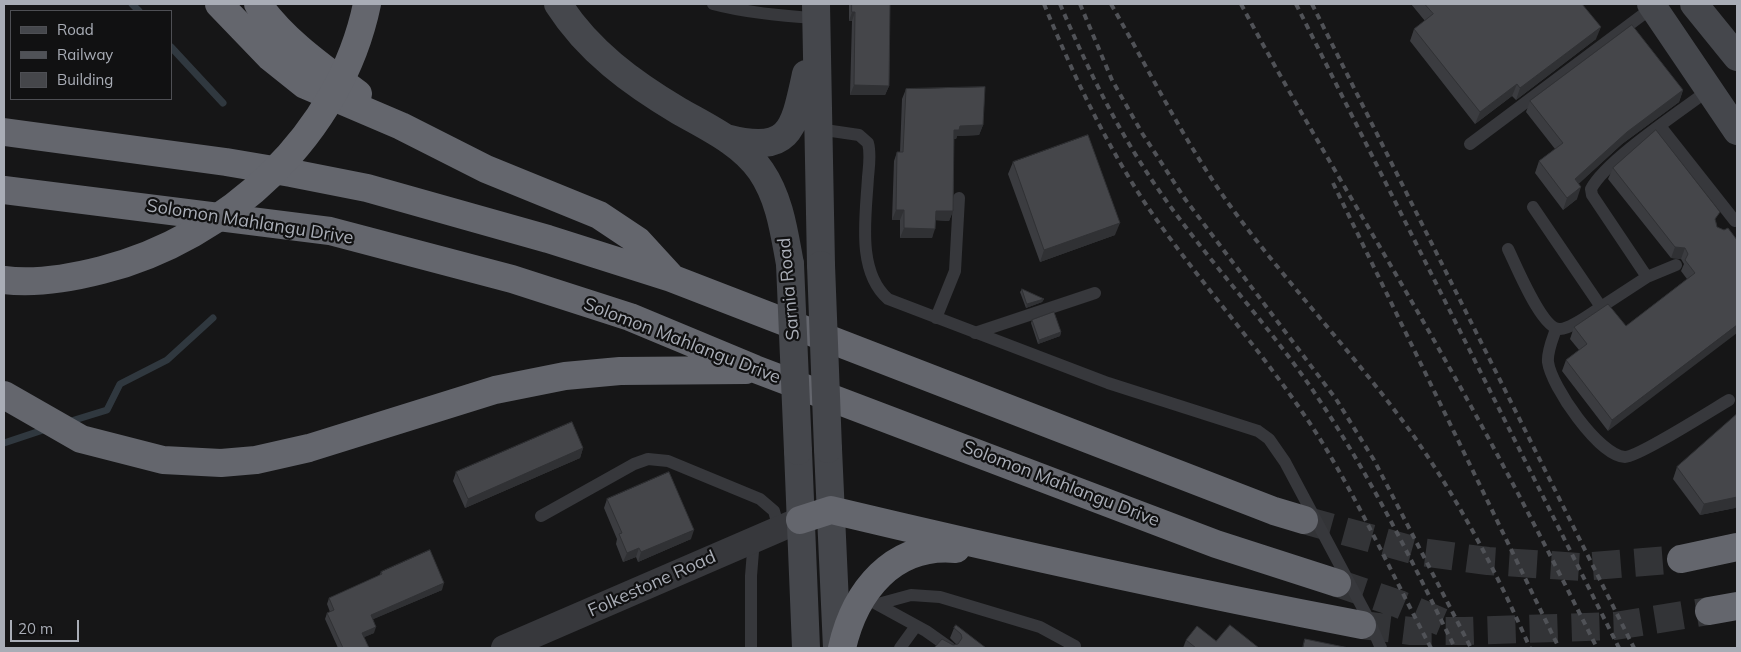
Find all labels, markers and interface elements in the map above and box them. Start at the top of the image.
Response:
legend [10,10,172,100]
text: Road [57,20,94,39]
text: Railway [57,45,113,64]
text: Building [57,70,113,89]
street label: Solomon Mahlangu Drive [145,195,355,249]
street label: Sarnia Road [774,237,804,341]
street label: Solomon Mahlangu Drive [580,293,784,389]
street label: Solomon Mahlangu Drive [959,436,1163,532]
street label: Folkestone Road [585,546,719,622]
scale bar [12,610,81,642]
text: 20 m [18,619,53,638]

